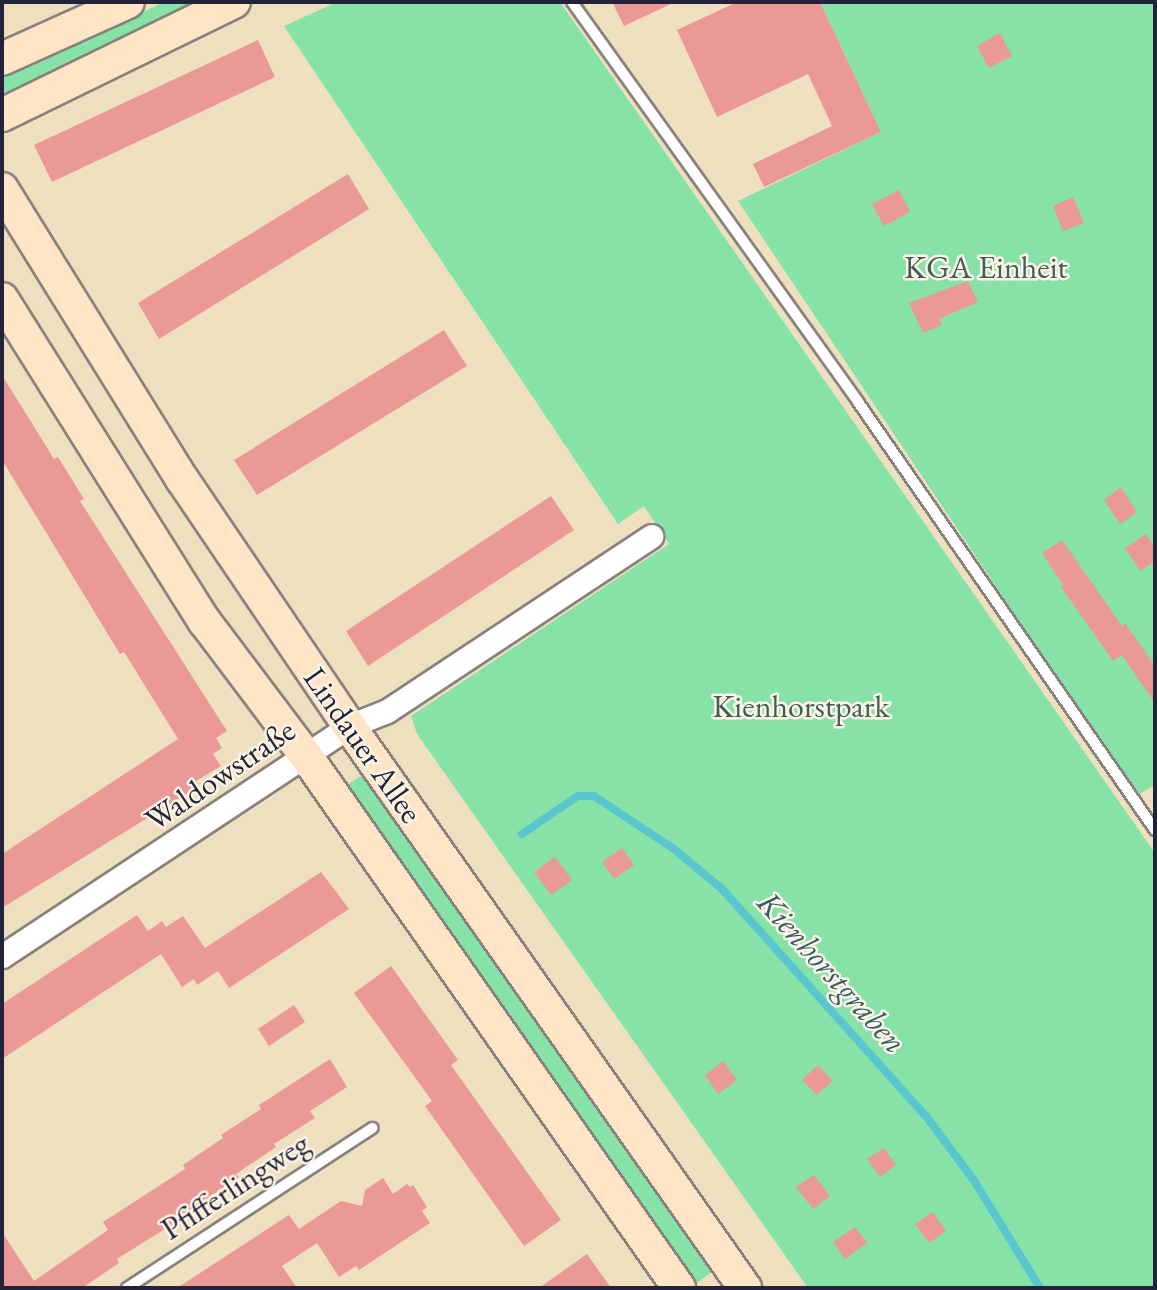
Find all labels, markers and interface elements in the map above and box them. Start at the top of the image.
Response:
park label: KGA Einheit [904,248,1068,286]
street label: Lindauer Allee [295,660,431,830]
park label: Kienhorstpark [713,687,889,725]
street label: Waldowstraße [138,711,302,839]
water label: Kienhorstgraben [749,883,915,1061]
street label: Pfifferlingweg [154,1124,316,1248]

